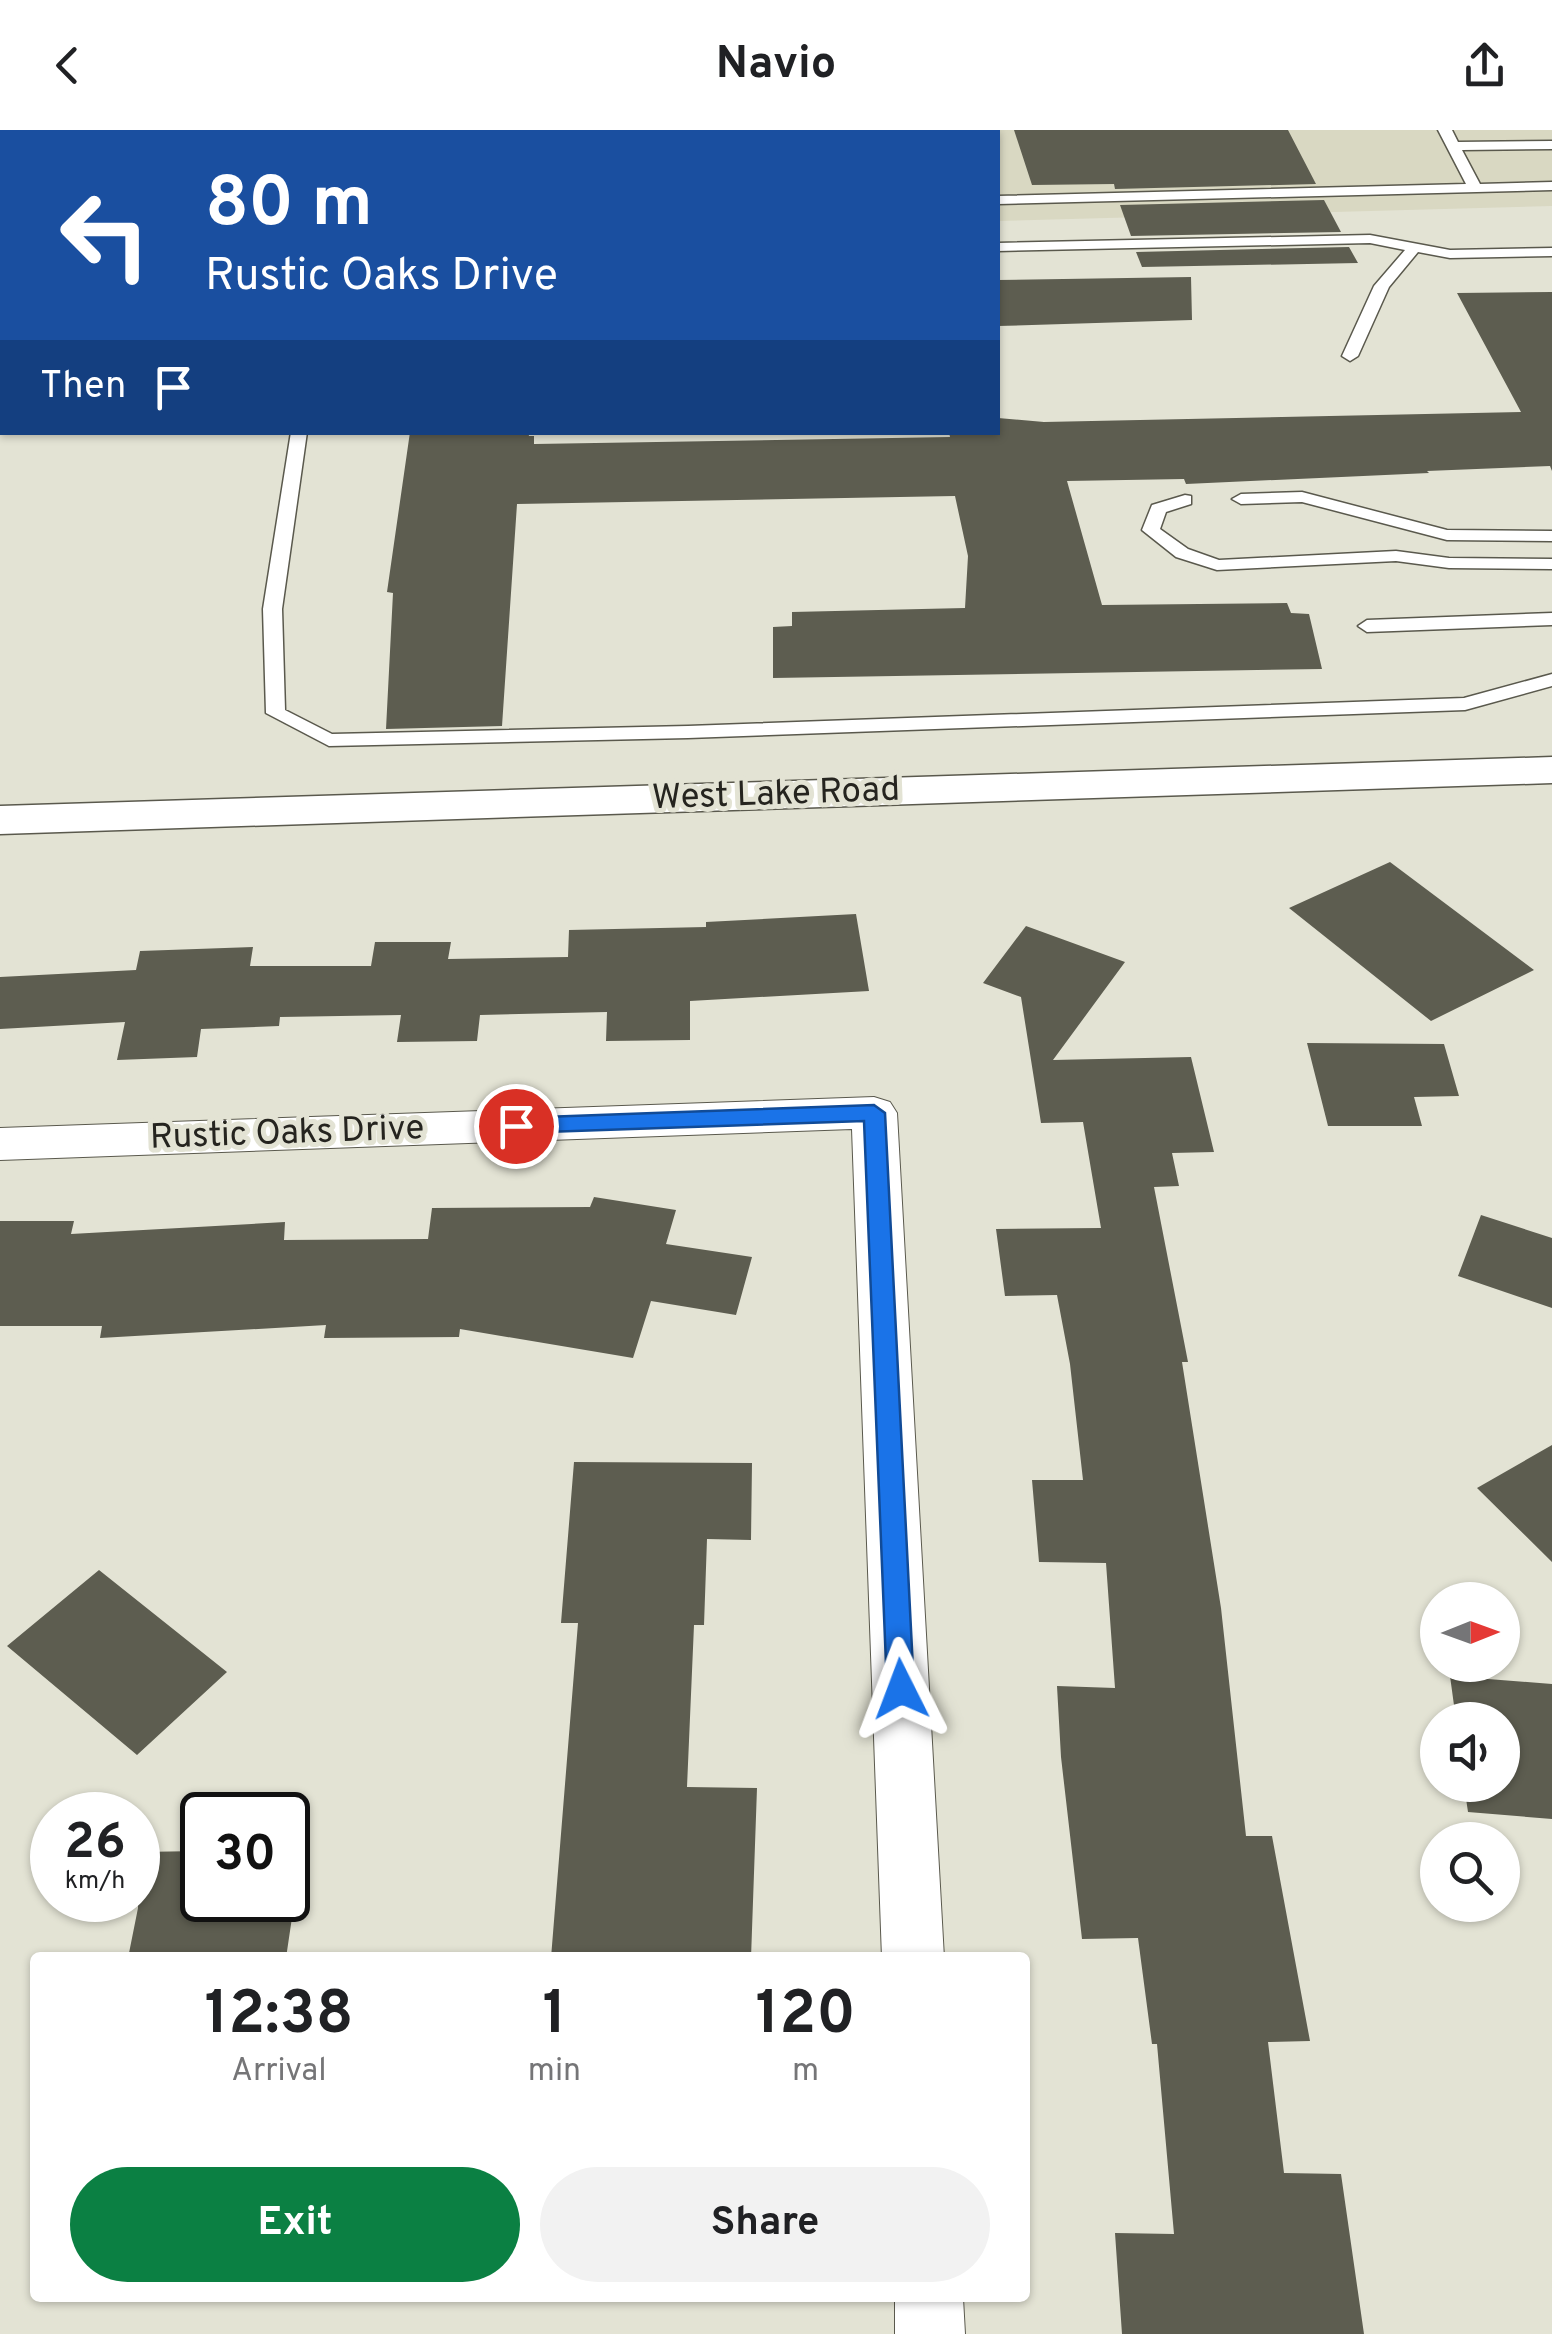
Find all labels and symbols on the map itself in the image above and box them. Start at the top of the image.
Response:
street label: West Lake Road [651,769,901,821]
pin [474,1084,559,1169]
street label: Rustic Oaks Drive [149,1107,425,1161]
north arrow [1420,1582,1520,1682]
position arrow [849,1637,953,1741]
speed limit sign: 30 [180,1792,310,1922]

